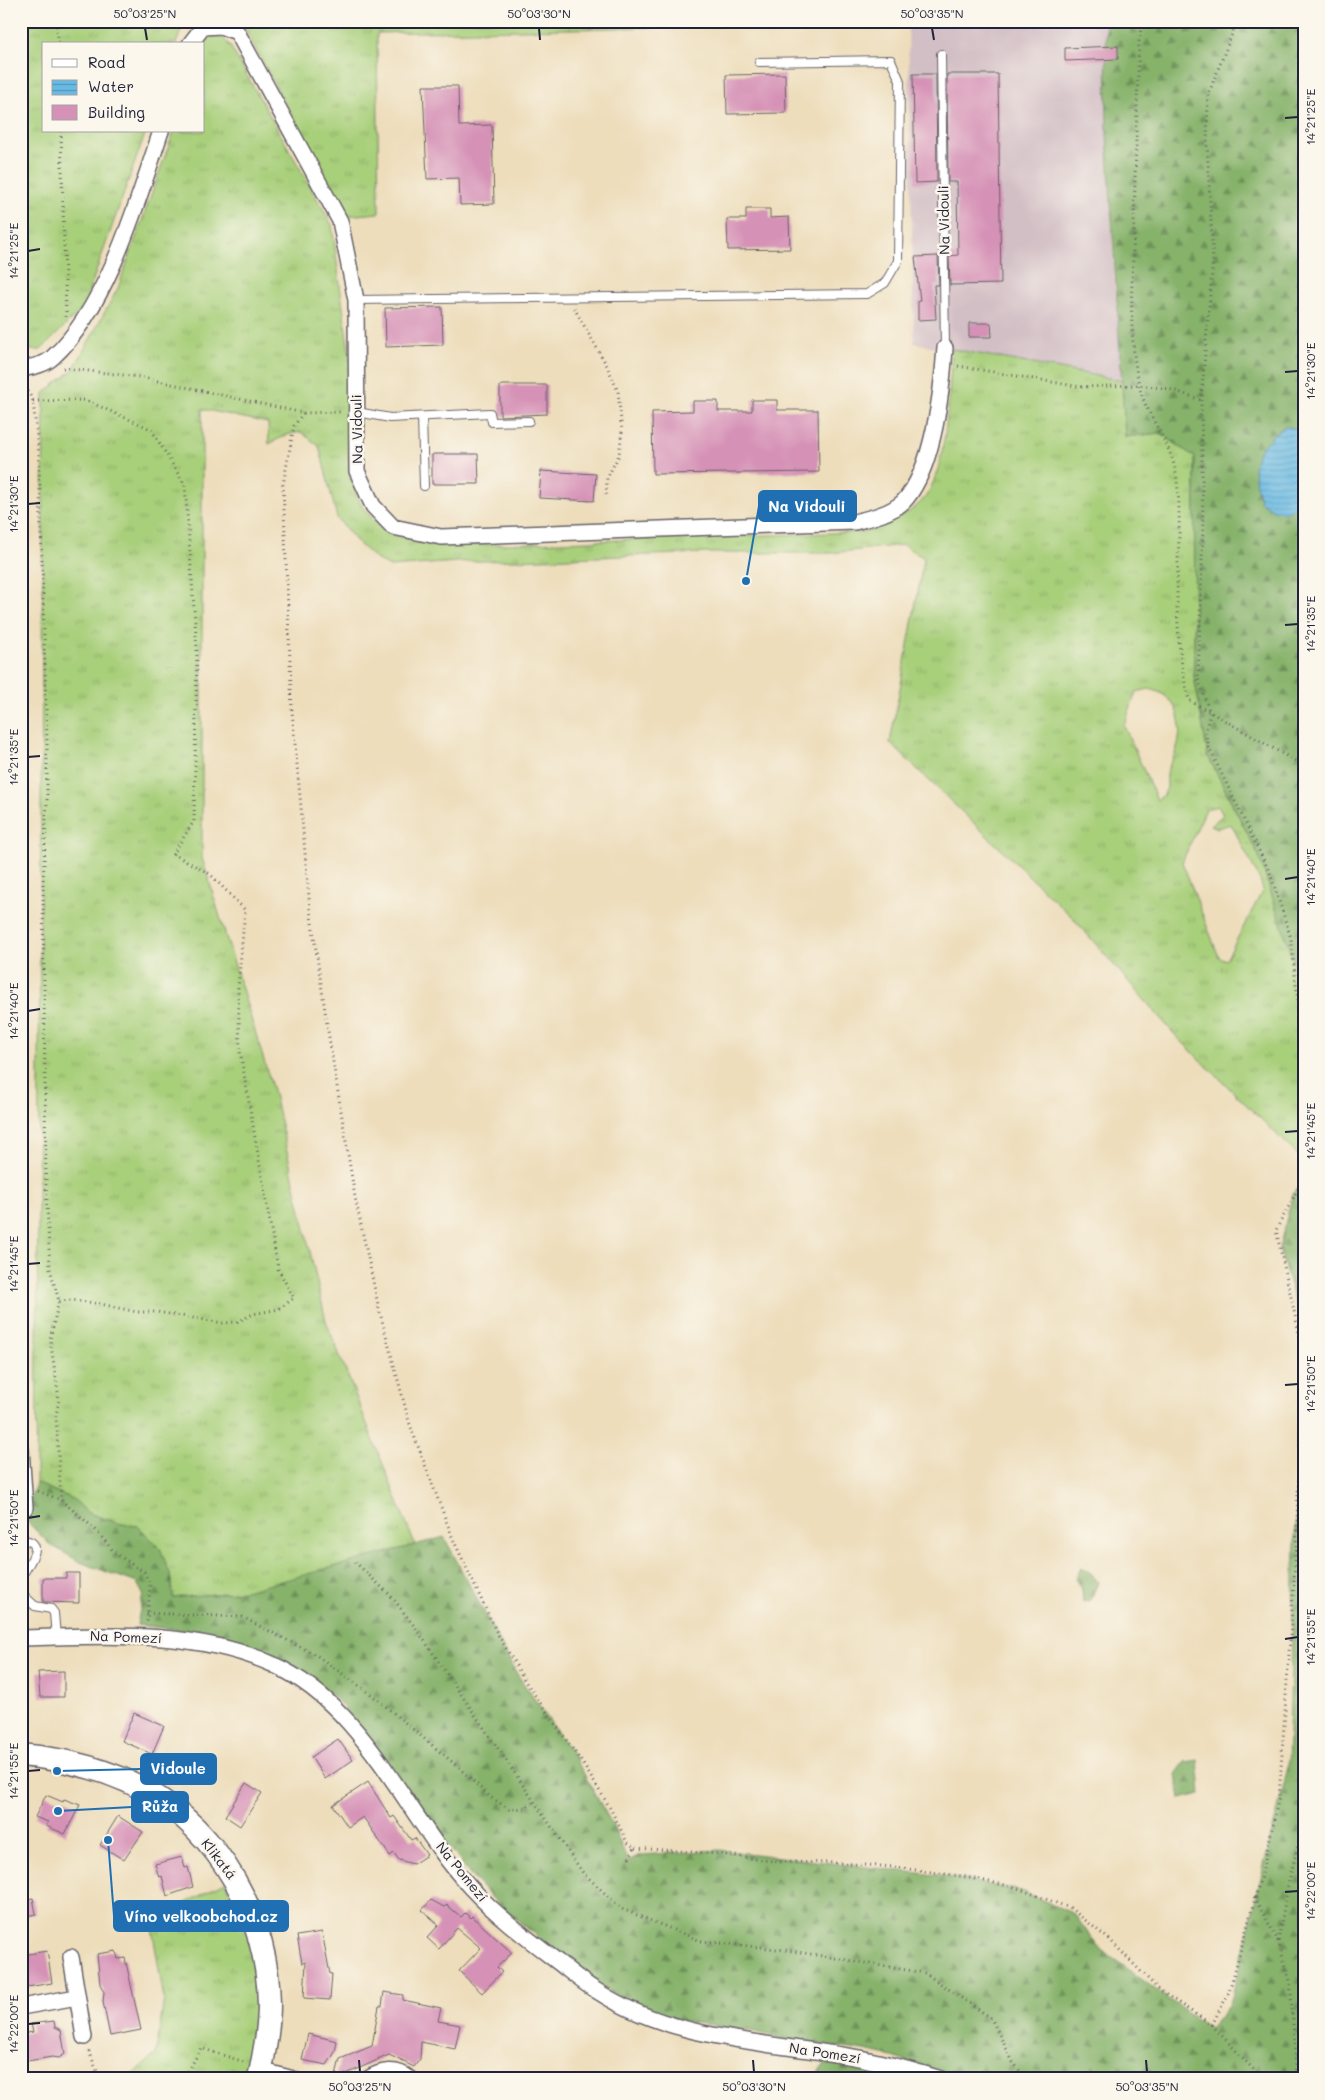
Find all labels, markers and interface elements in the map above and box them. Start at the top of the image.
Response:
text: 50°03'25"N [114,5,176,21]
text: 50°03'30"N [507,5,571,21]
text: 50°03'35"N [900,5,964,21]
legend [42,42,205,132]
text: Road [88,52,125,72]
text: Water [88,76,134,96]
text: 14°21'25"E [1302,89,1318,145]
text: Building [88,102,145,122]
street label: Na Vidouli [933,185,954,255]
text: 14°21'25"E [5,223,21,279]
text: 14°21'30"E [1302,342,1318,400]
street label: Na Vidouli [346,394,367,464]
text: 14°21'30"E [5,475,21,533]
callout: Na Vidouli [759,491,856,521]
text: Na Vidouli [768,496,846,516]
text: 14°21'35"E [1302,595,1318,652]
text: 14°21'35"E [5,728,21,785]
text: 14°21'40"E [1302,848,1318,906]
text: 14°21'40"E [5,982,21,1040]
text: 14°21'45"E [1302,1102,1318,1159]
text: 14°21'45"E [5,1235,21,1292]
text: 14°21'50"E [1302,1355,1318,1413]
text: 14°21'50"E [5,1489,21,1547]
text: 14°21'55"E [1302,1608,1318,1665]
street label: Na Pomezí [90,1626,163,1647]
text: 14°21'55"E [5,1742,21,1799]
callout: Vidoule [141,1754,216,1784]
text: Vidoule [150,1758,206,1778]
callout: Růža [132,1792,188,1822]
text: Růža [142,1796,178,1816]
street label: Klikatá [197,1834,241,1883]
street label: Na Pomezí [432,1838,493,1906]
text: 14°22'00"E [1302,1861,1318,1920]
callout: Víno velkoobchod.cz [114,1901,288,1931]
text: Víno velkoobchod.cz [124,1906,278,1926]
text: 14°22'00"E [5,1994,21,2053]
street label: Na Pomezí [788,2037,862,2068]
text: 50°03'25"N [329,2078,391,2094]
text: 50°03'30"N [722,2078,786,2094]
text: 50°03'35"N [1115,2078,1179,2094]

